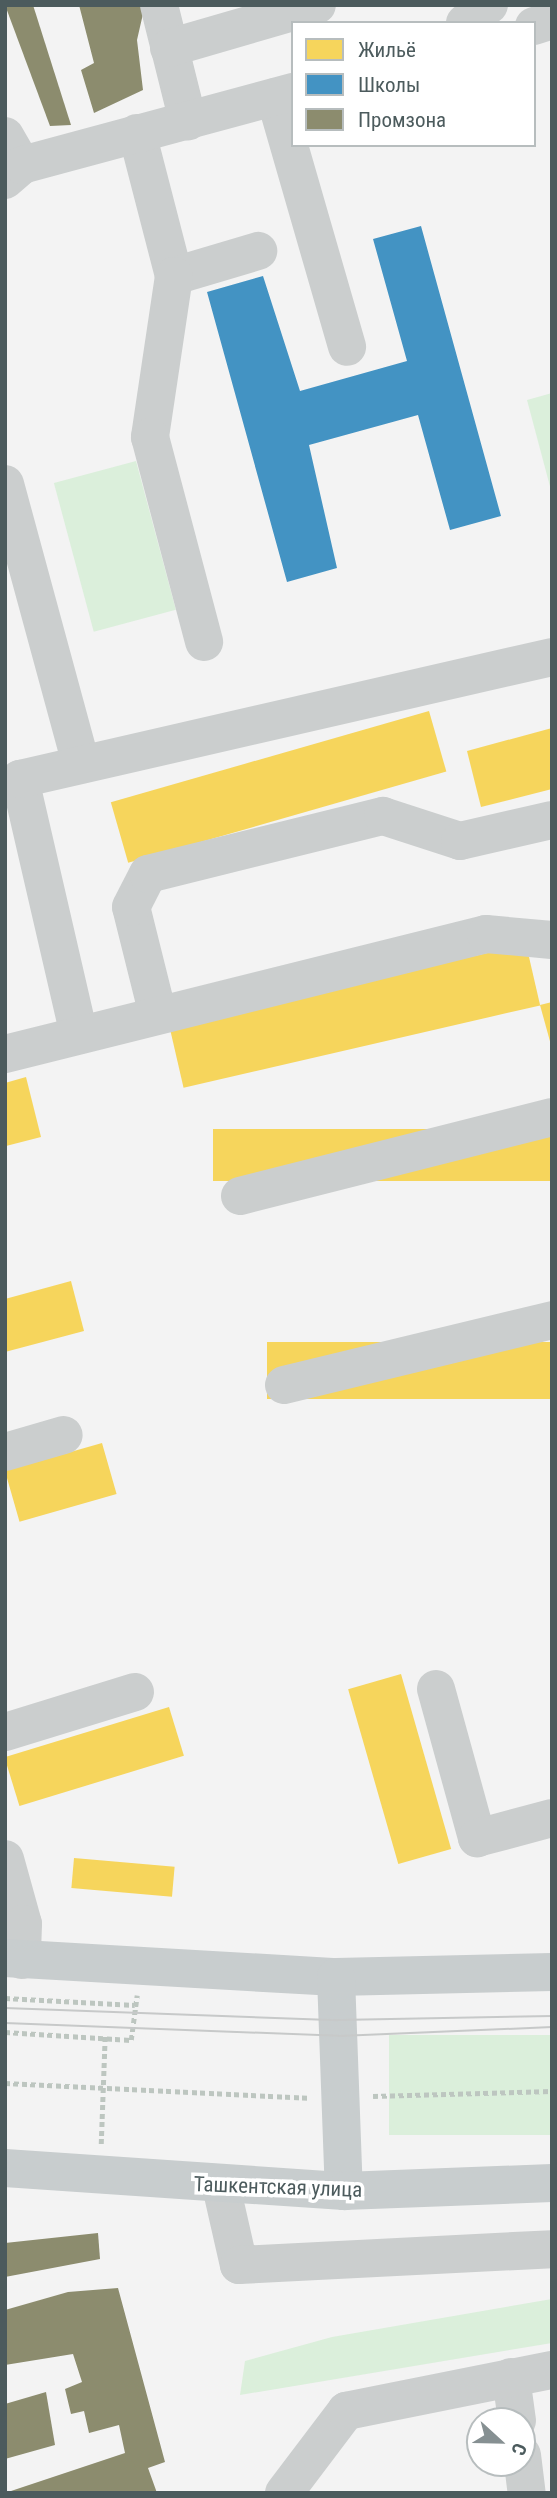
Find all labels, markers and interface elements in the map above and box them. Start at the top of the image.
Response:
legend [291,21,536,147]
text: Жильё [358,38,416,62]
text: Школы [358,73,420,97]
text: Промзона [358,108,446,132]
street label: Ташкентская улица [193,2171,363,2203]
north arrow [466,2407,536,2477]
text: С [506,2440,532,2459]

